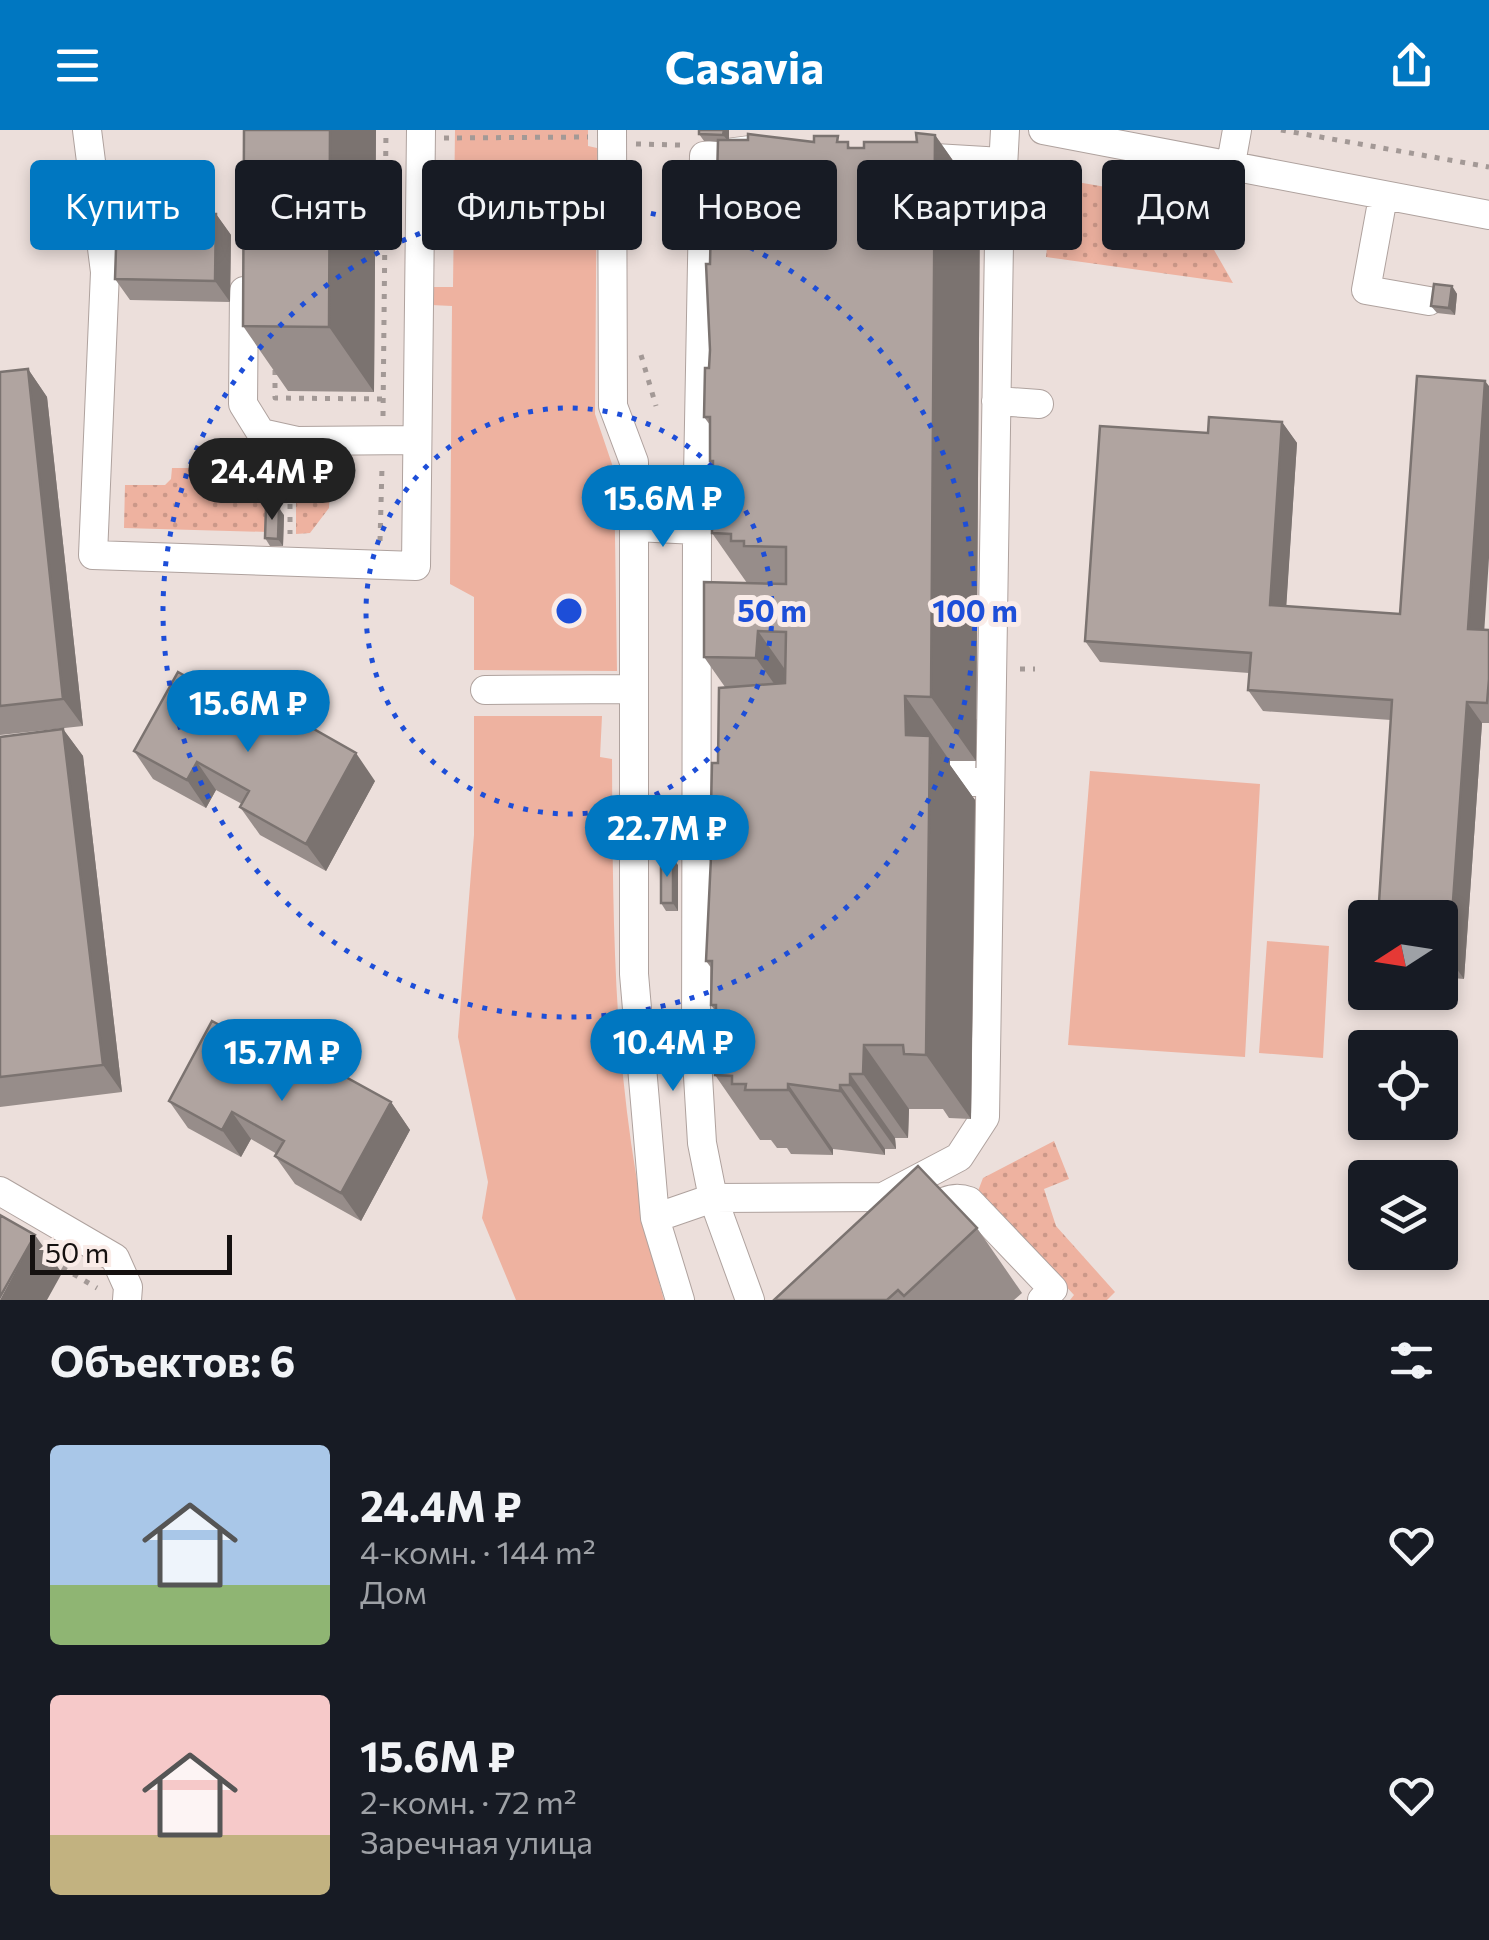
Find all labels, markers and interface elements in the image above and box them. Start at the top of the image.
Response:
icon: menu [50,38,105,93]
text: Casavia [665,38,824,93]
icon: share [1384,38,1439,93]
chip: Купить [30,160,215,250]
chip: Снять [235,160,402,250]
chip: Фильтры [422,160,642,250]
chip: Новое [662,160,837,250]
chip: Квартира [857,160,1082,250]
chip: Дом [1102,160,1245,250]
pin: 24.4M ₽ [180,438,364,523]
text: 24.4M ₽ [210,450,334,490]
pin: 15.6M ₽ [571,465,755,550]
text: 15.6M ₽ [604,477,722,517]
text: 50 m [737,591,807,628]
text: 100 m [932,591,1018,628]
centre of rings [551,593,587,629]
pin: 15.6M ₽ [156,670,340,755]
text: 15.6M ₽ [189,682,307,722]
pin: 22.7M ₽ [575,795,759,880]
text: 22.7M ₽ [607,807,727,847]
north arrow [1348,900,1458,1010]
map controls [1348,900,1458,1270]
pin: 10.4M ₽ [581,1009,765,1094]
pin: 15.7M ₽ [190,1019,374,1104]
text: 10.4M ₽ [612,1021,734,1061]
button: locate [1348,1030,1458,1140]
text: 15.7M ₽ [224,1031,340,1071]
button: layers [1348,1160,1458,1270]
scale bar [30,1230,232,1274]
text: 50 m [45,1235,109,1269]
icon: filters [1384,1333,1439,1388]
text: Объектов: 6 [50,1334,295,1386]
text: 24.4M ₽ [360,1479,522,1531]
icon: home [130,1485,250,1605]
icon: heart [1384,1518,1439,1573]
text: 4-комн. · 144 m² [360,1531,596,1571]
text: Дом [360,1571,427,1611]
text: 15.6M ₽ [360,1729,516,1781]
icon: home [130,1735,250,1855]
icon: heart [1384,1768,1439,1823]
text: 2-комн. · 72 m² [360,1781,577,1821]
text: Заречная улица [360,1821,593,1861]

